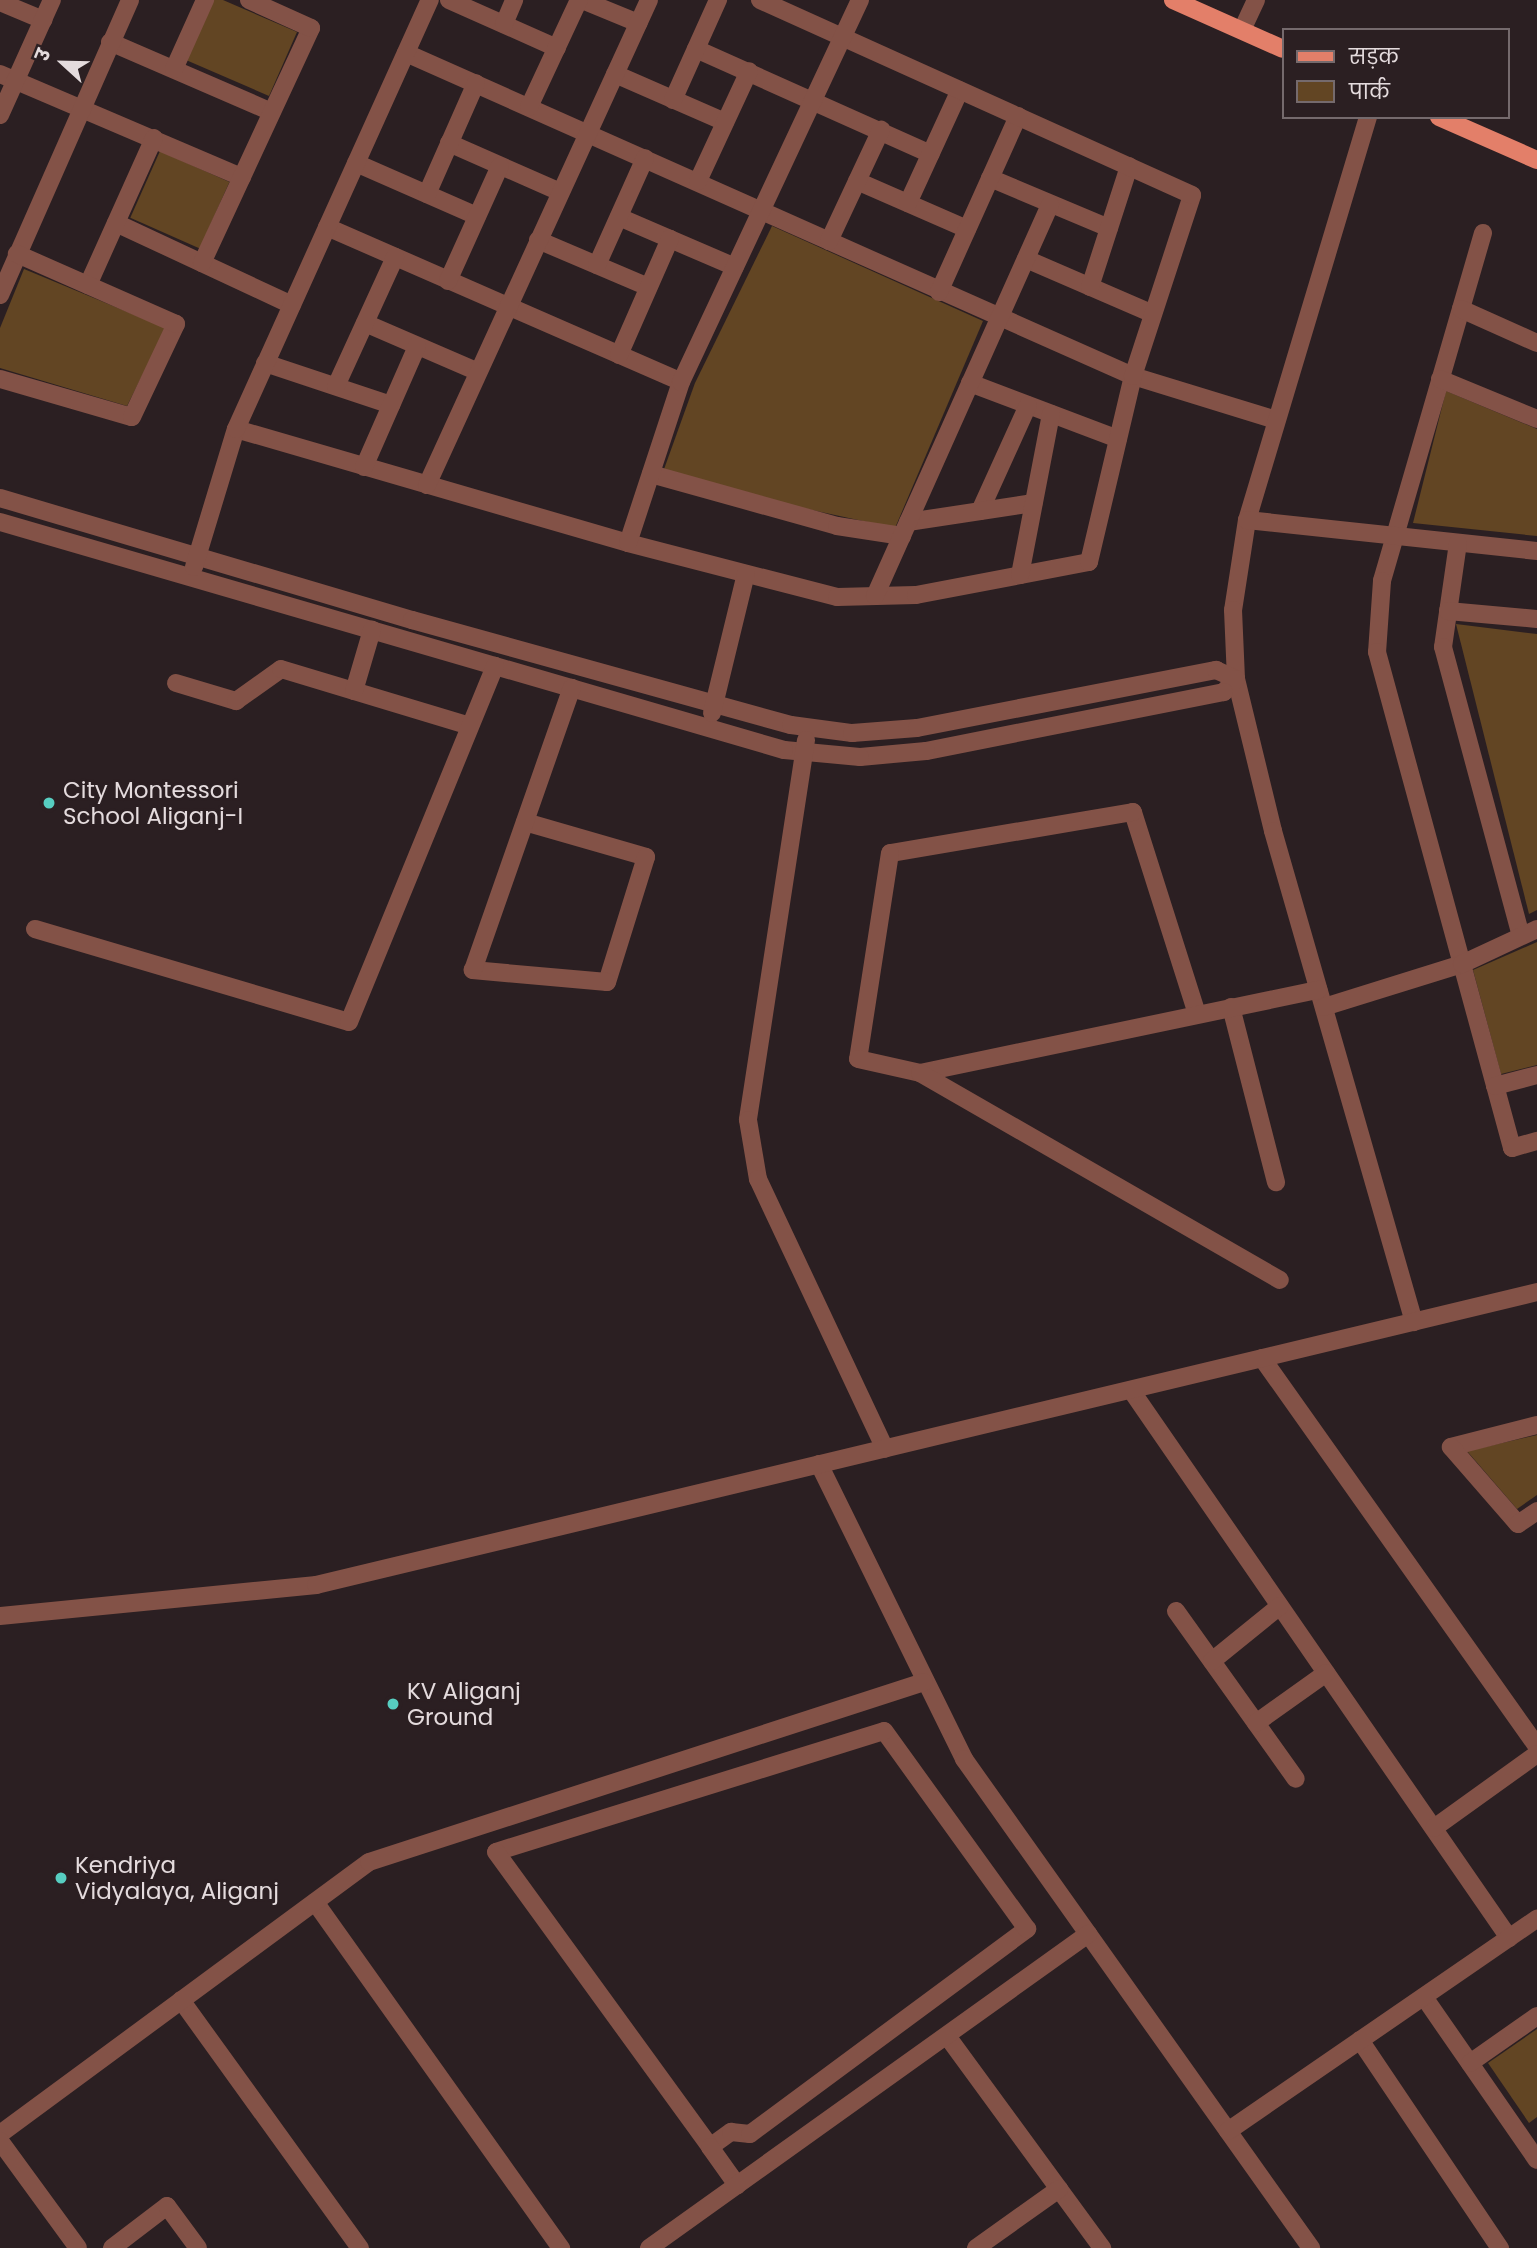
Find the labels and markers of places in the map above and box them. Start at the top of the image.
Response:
place label: City Montessori School Aliganj-I [63,776,243,830]
marker: City Montessori School Aliganj-I [41,795,57,811]
place label: KV Aliganj Ground [407,1677,521,1731]
marker: KV Aliganj Ground [385,1696,401,1712]
place label: Kendriya Vidyalaya, Aliganj [75,1851,279,1905]
marker: Kendriya Vidyalaya, Aliganj [53,1870,69,1886]

